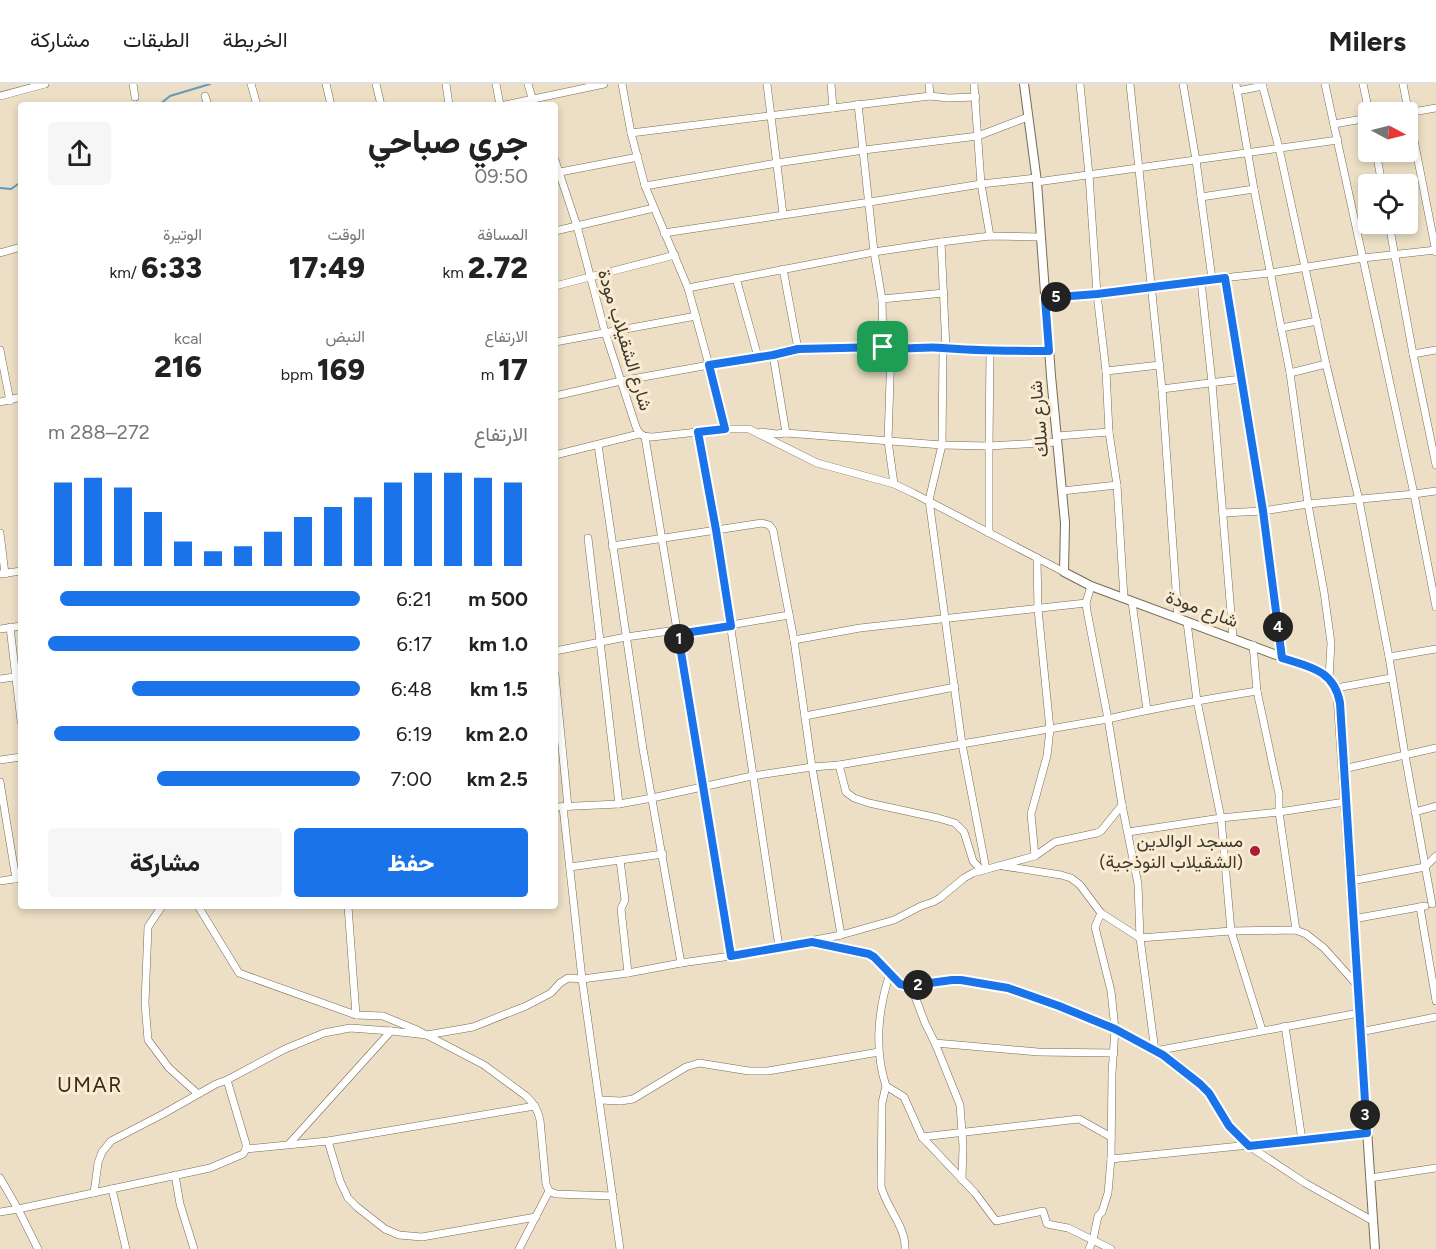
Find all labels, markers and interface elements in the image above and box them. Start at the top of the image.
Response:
text: Milers [1329,24,1406,58]
text: مشاركة [30,27,90,52]
text: الطبقات [123,27,190,52]
text: الخريطة [223,27,288,52]
north arrow [1358,102,1418,162]
map controls [1358,102,1418,234]
button: share [48,122,111,185]
text: جري صباحي [368,122,528,161]
text: 09:50 [474,164,528,188]
button: locate [1358,174,1418,234]
text: الوتيرة [163,225,202,244]
text: الوقت [327,225,365,244]
text: المسافة [477,225,528,244]
text: 6:33 [141,249,202,286]
text: 17:49 [289,249,365,286]
text: 2.72 [468,249,528,286]
text: /km [109,263,141,282]
text: km [442,263,468,282]
street label: شارع الشقيلاب مودة [592,267,657,413]
pin: 5 [1041,282,1071,312]
text: 5 [1051,287,1061,306]
pin [857,321,908,372]
text: النبض [325,327,365,346]
text: الارتفاع [485,327,528,346]
text: kcal [174,329,202,348]
icon: arrive [866,330,899,363]
text: 216 [154,348,202,385]
text: 169 [317,351,365,388]
text: 17 [498,351,528,388]
text: bpm [281,365,317,384]
text: m [481,365,498,384]
street label: شارع سلك [1025,380,1054,458]
text: 272–288 m [48,420,150,444]
text: الارتفاع [474,422,528,446]
street label: شارع مودة [1163,586,1241,633]
text: 6:21 [396,587,432,611]
text: 500 m [468,587,528,611]
pin: 4 [1263,612,1293,642]
text: 4 [1273,617,1283,636]
pin: 1 [664,624,694,654]
text: 1 [676,629,682,648]
text: 6:17 [397,632,432,656]
text: 1.0 km [469,632,528,656]
text: 6:48 [391,677,432,701]
text: 1.5 km [470,677,528,701]
text: 6:19 [396,722,432,746]
text: 2.0 km [466,722,528,746]
text: 7:00 [391,767,432,791]
text: 2.5 km [467,767,528,791]
button: مشاركة [48,828,282,897]
button: حفظ [294,828,528,897]
place label: مسجد الوالدين (الشقيلاب النوذجية) [1099,830,1243,873]
marker: مسجد الوالدين (الشقيلاب النوذجية) [1248,844,1262,858]
pin: 2 [903,970,933,1000]
text: 2 [913,975,923,994]
district label: UMAR [57,1072,123,1097]
pin: 3 [1350,1100,1380,1130]
text: 3 [1361,1105,1369,1124]

